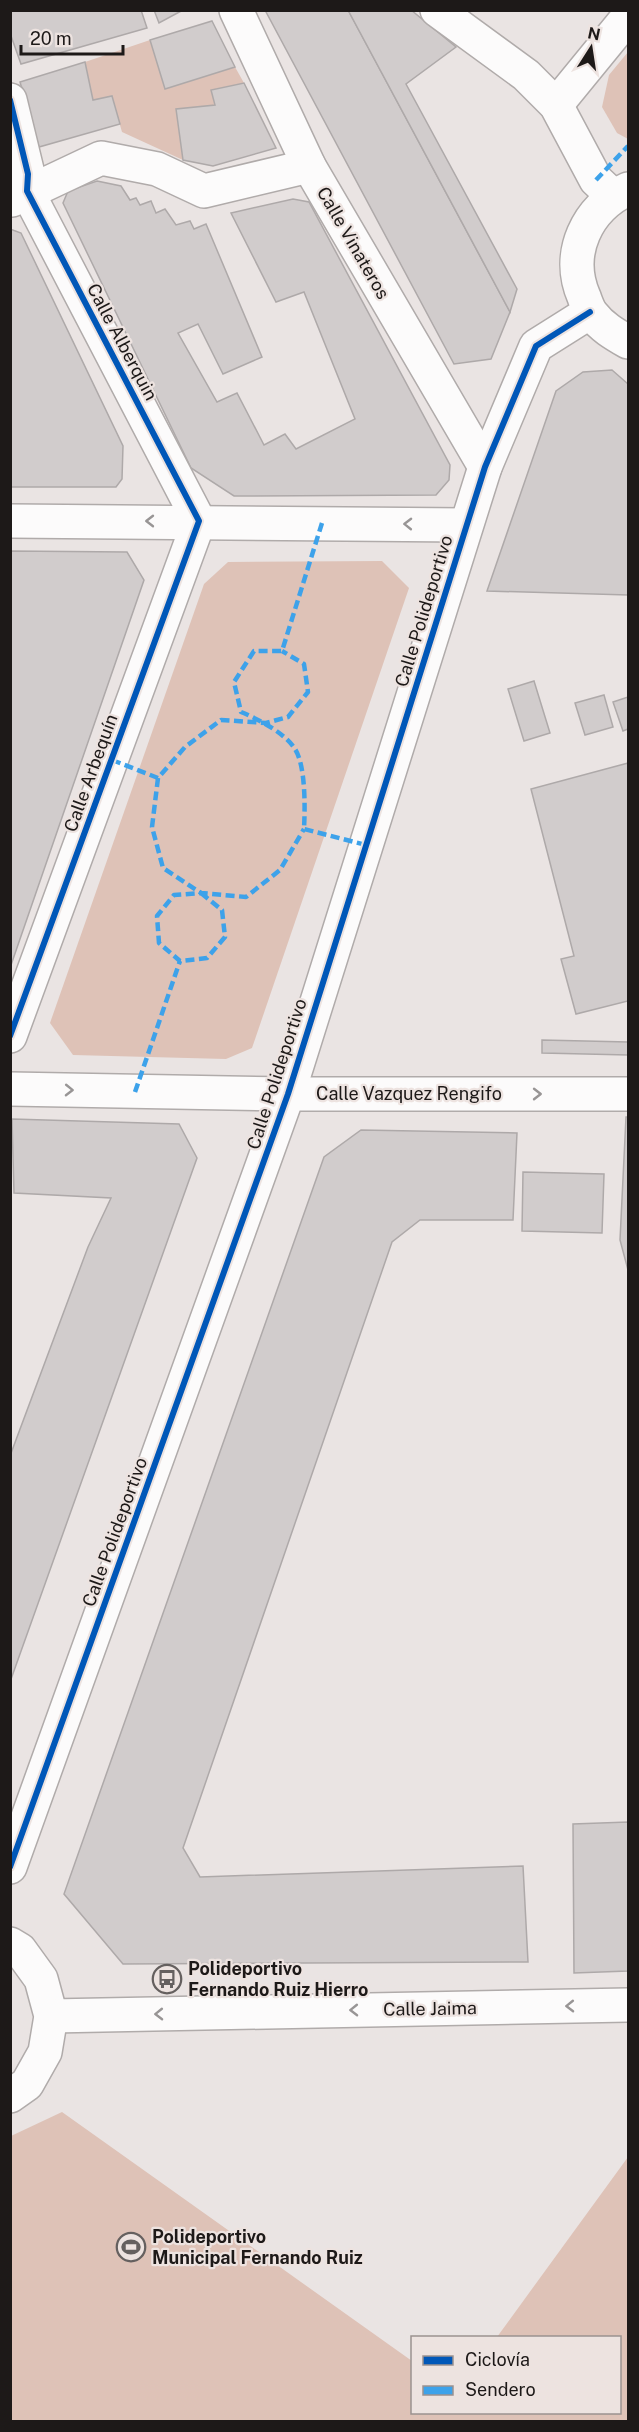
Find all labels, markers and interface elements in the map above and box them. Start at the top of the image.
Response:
scale bar [21,18,123,56]
north arrow [561,18,621,78]
text: N [586,23,602,44]
text: 20 m [30,28,72,49]
street label: Calle Vinateros [313,183,394,303]
street label: Calle Alberquin [83,280,162,404]
one-way arrow [145,515,154,527]
one-way arrow [403,518,412,530]
street label: Calle Polideportivo [390,533,457,689]
street label: Calle Arbequín [59,711,122,835]
street label: Calle Polideportivo [242,996,311,1152]
street label: Calle Vazquez Rengifo [316,1083,502,1104]
one-way arrow [64,1084,73,1097]
one-way arrow [532,1088,541,1100]
street label: Calle Polideportivo [78,1454,151,1609]
place label: Polideportivo Fernando Ruiz Hierro [188,1958,368,2000]
bus stop icon: Polideportivo Fernando Ruiz Hierro [151,1963,183,1995]
street label: Calle Jaima [383,1997,477,2020]
one-way arrow [566,2000,575,2012]
one-way arrow [350,2004,359,2016]
one-way arrow [155,2007,164,2020]
place label: Polideportivo Municipal Fernando Ruiz [152,2226,363,2268]
sports icon: Polideportivo Municipal Fernando Ruiz [115,2231,147,2263]
legend [411,2336,621,2414]
text: Ciclovía [465,2349,530,2370]
text: Sendero [465,2379,536,2400]

